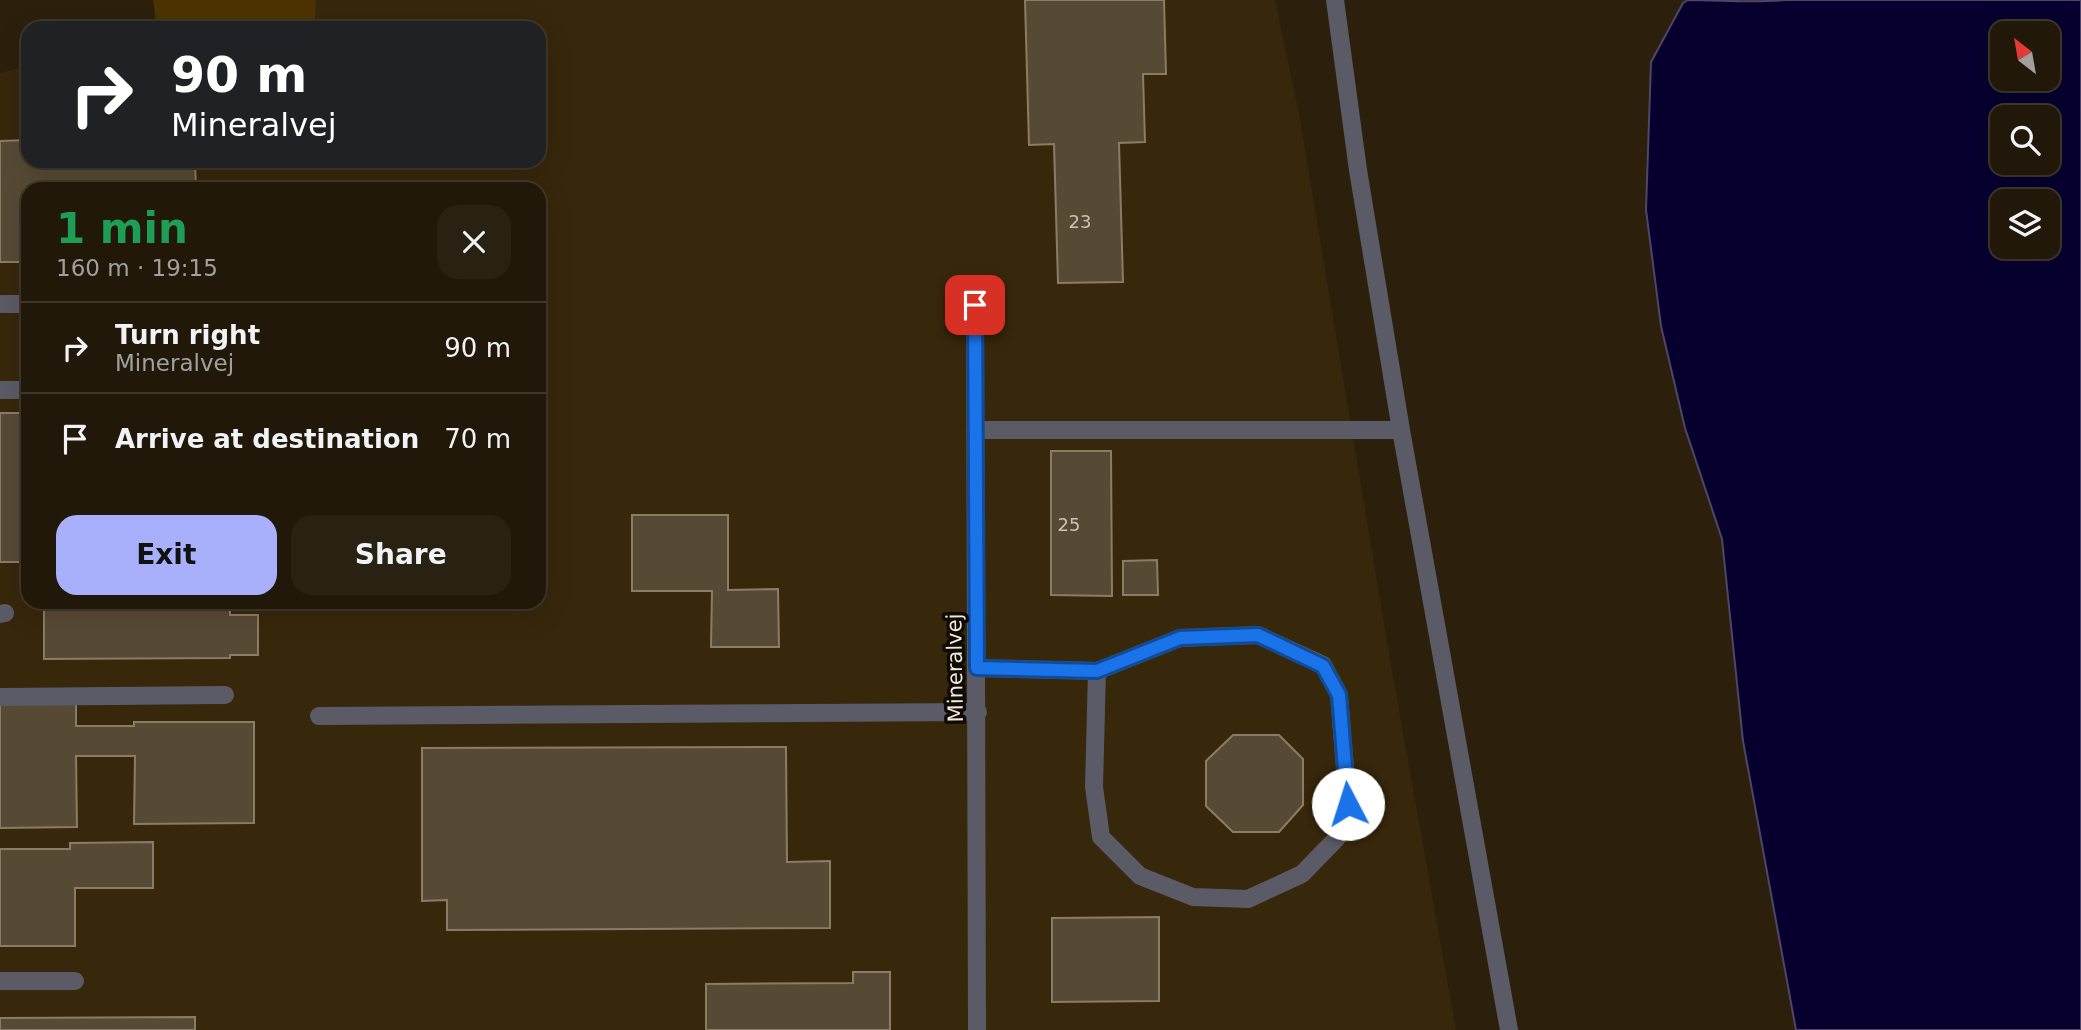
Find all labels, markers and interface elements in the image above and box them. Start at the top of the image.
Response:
north arrow [1990,21,2060,91]
map controls [1990,21,2060,259]
text: 90 m [171,47,307,104]
icon: right [56,49,147,140]
button: search [1990,105,2060,175]
text: Mineralvej [171,106,337,144]
button: layers [1990,189,2060,259]
text: 1 min [56,204,188,253]
button: close [437,205,511,279]
house number: 23 [1069,211,1091,232]
text: 160 m · 19:15 [56,255,218,281]
pin [945,275,1005,335]
icon: arrive [956,286,994,324]
text: Turn right [115,320,260,350]
icon: right [56,329,94,367]
text: 90 m [444,333,511,363]
text: Mineralvej [115,350,234,376]
icon: arrive [56,420,94,458]
text: Arrive at destination [115,424,419,454]
text: 70 m [444,424,511,454]
house number: 25 [1058,514,1080,535]
button: Exit [56,515,277,595]
button: Share [291,515,511,595]
street label: Mineralvej [942,613,968,723]
position arrow [1311,767,1385,841]

